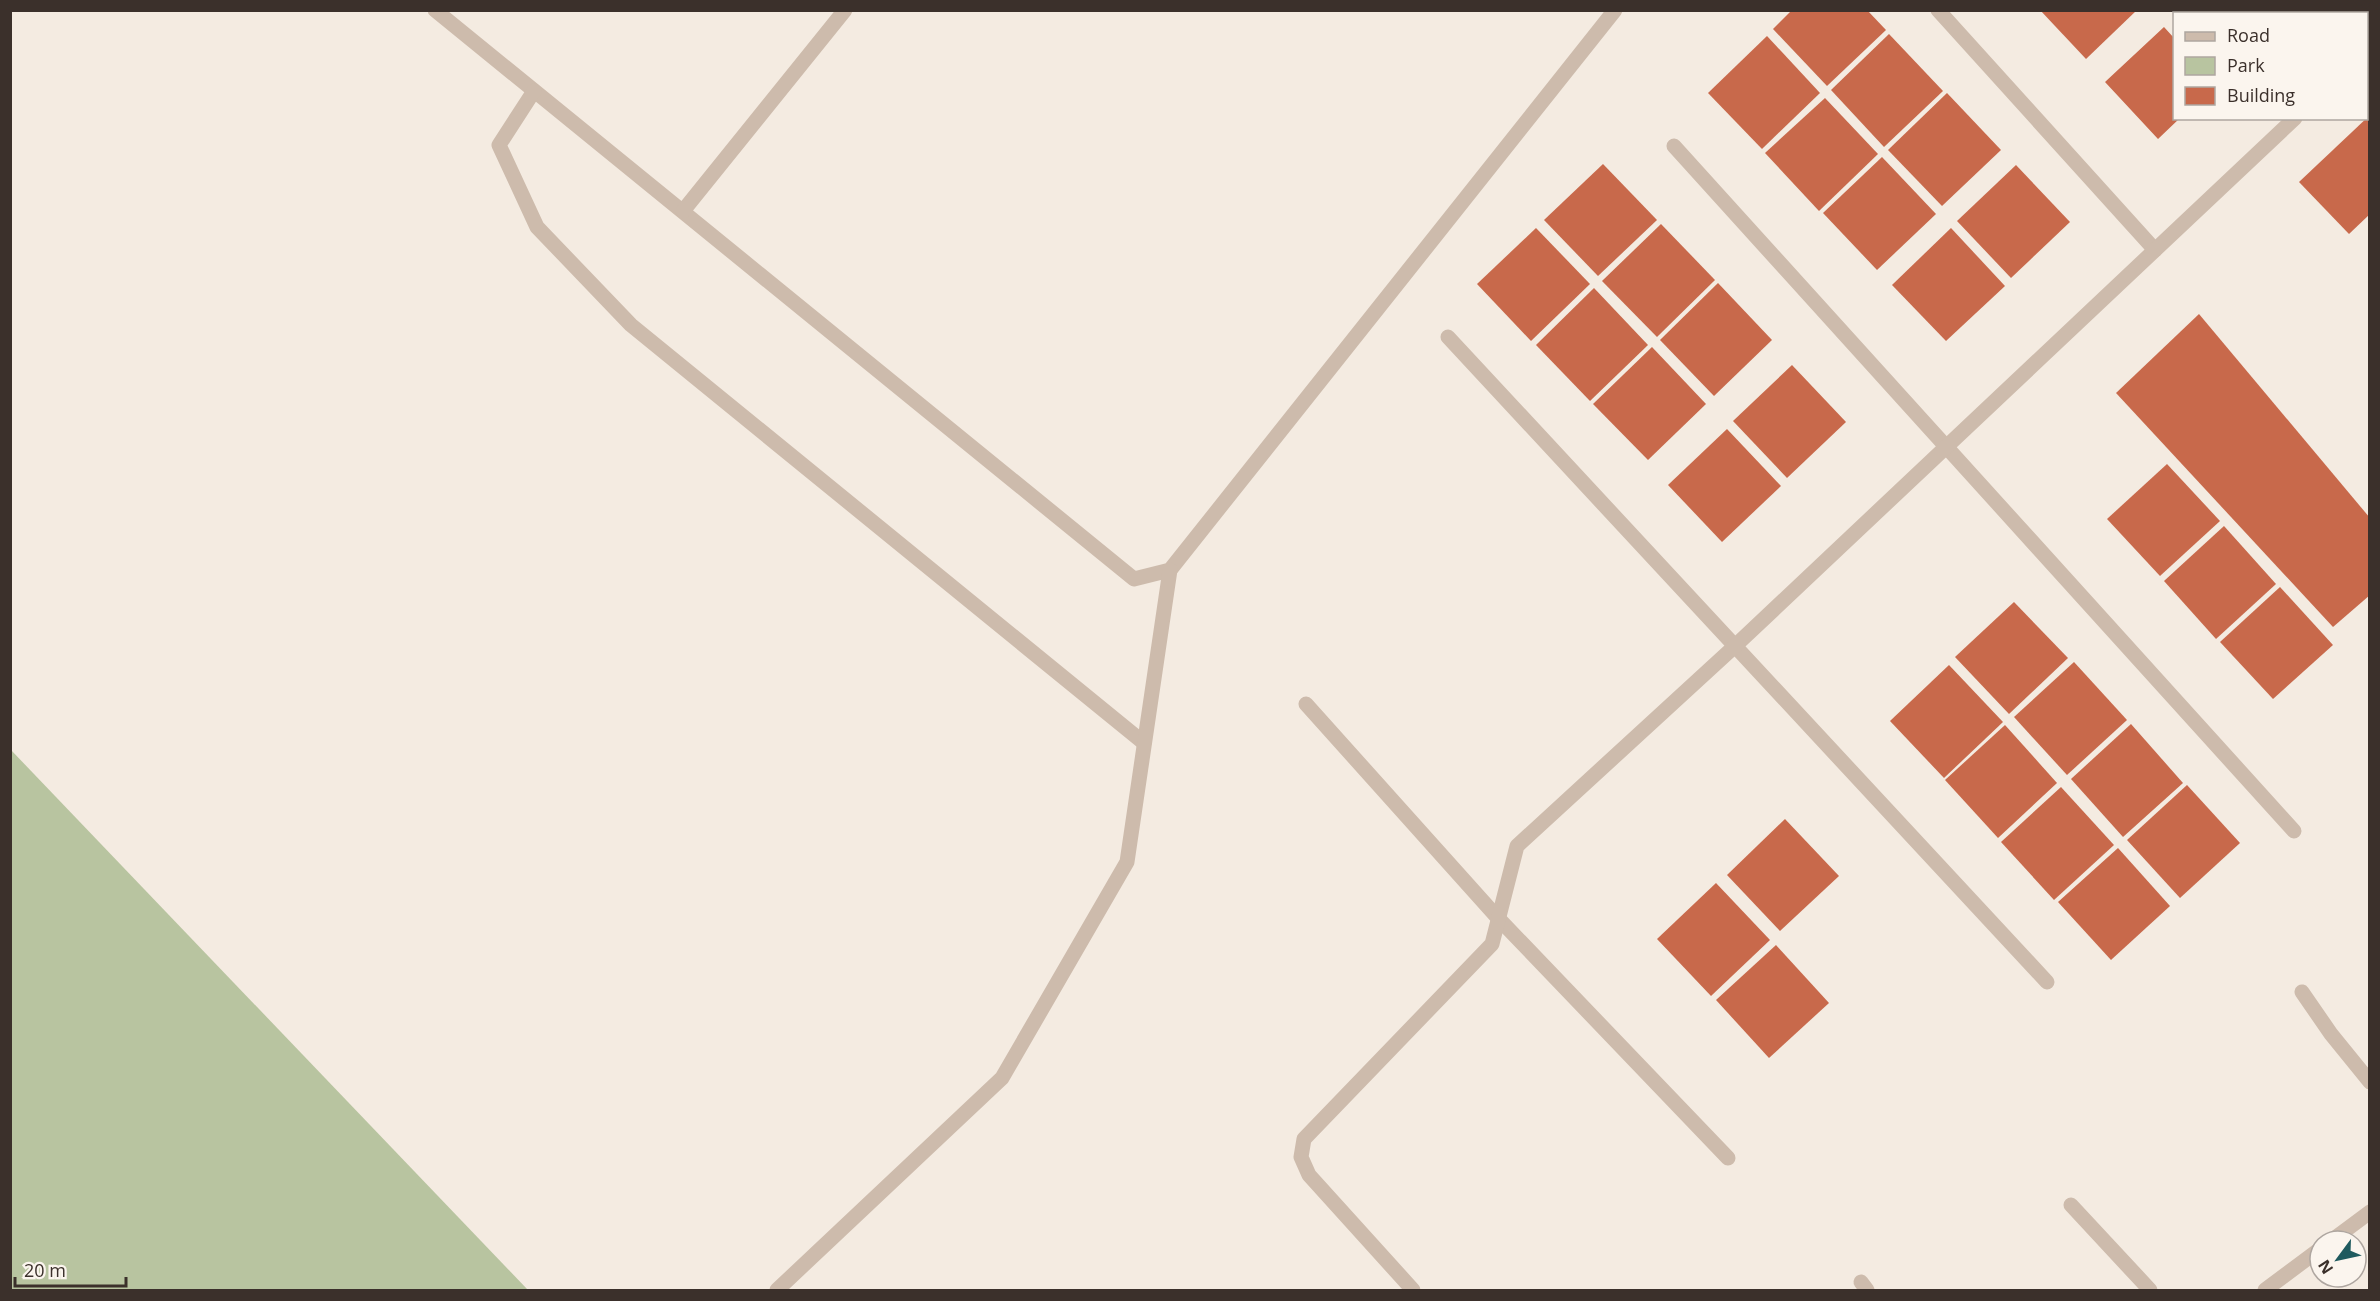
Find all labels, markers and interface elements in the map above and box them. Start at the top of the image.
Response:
legend [2173,12,2368,120]
text: Road [2227,23,2270,47]
text: Park [2227,53,2265,77]
text: Building [2227,83,2295,107]
north arrow [2308,1229,2368,1289]
scale bar [15,1250,126,1288]
text: N [2313,1256,2338,1279]
text: 20 m [24,1258,66,1282]

